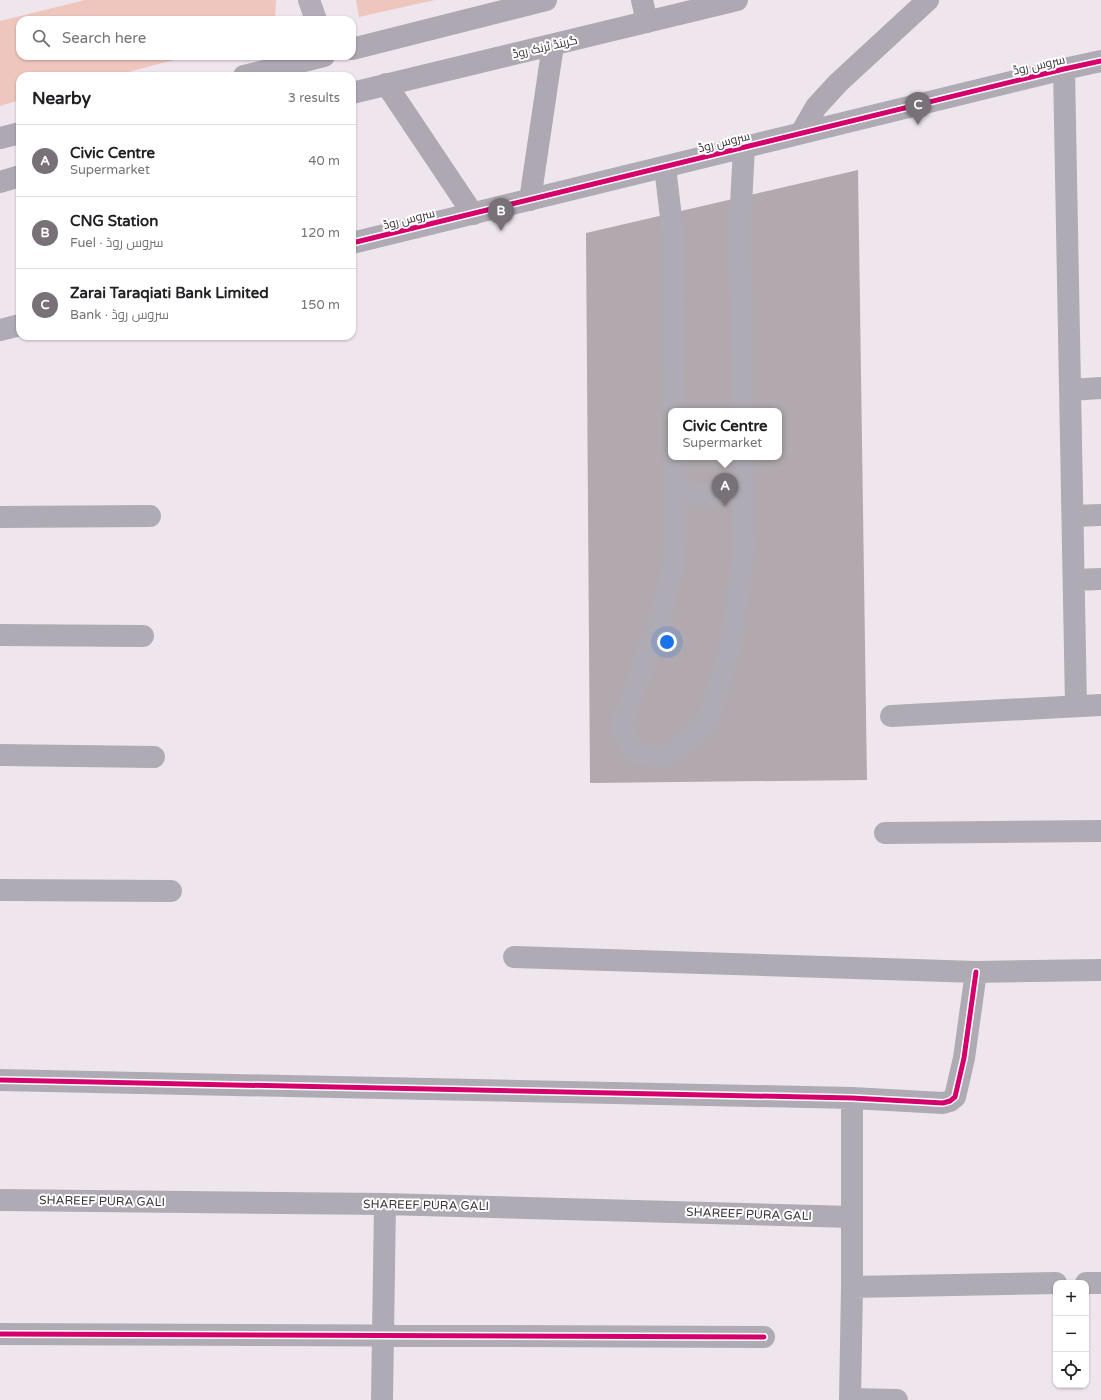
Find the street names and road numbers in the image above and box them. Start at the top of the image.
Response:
street label: گرینڈ ٹرنک روڈ [511,33,579,61]
street label: سروس روڈ [1012,52,1066,78]
street label: سروس روڈ [697,129,751,155]
street label: سروس روڈ [382,206,436,232]
street label: SHAREEF PURA GALI [39,1193,165,1209]
street label: SHAREEF PURA GALI [363,1197,489,1213]
street label: SHAREEF PURA GALI [686,1205,812,1223]

